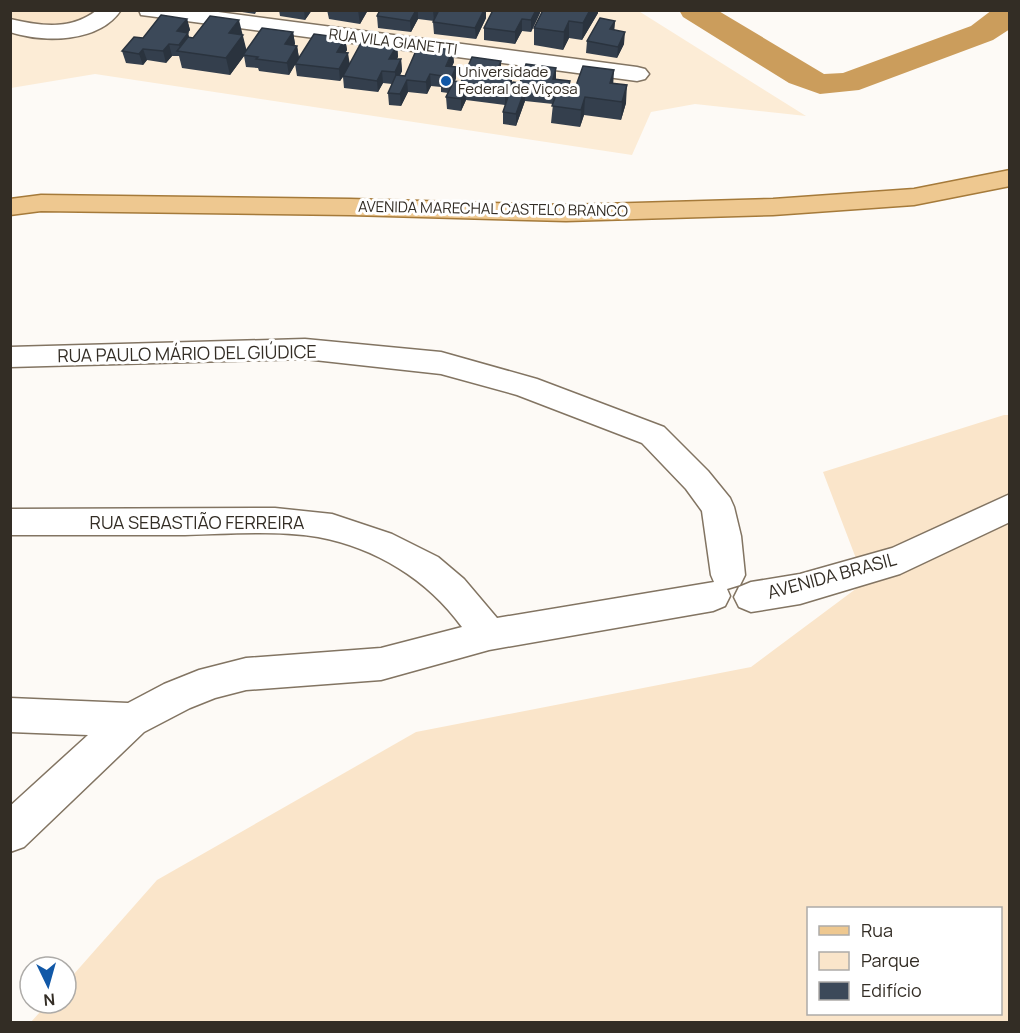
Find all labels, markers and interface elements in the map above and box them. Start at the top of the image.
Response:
street label: RUA VILA GIANETTI [328,23,459,60]
place label: Universidade Federal de Viçosa [458,61,578,99]
marker: Universidade Federal de Viçosa [439,74,453,88]
street label: AVENIDA MARECHAL CASTELO BRANCO [358,196,628,221]
street label: RUA PAULO MÁRIO DEL GIÚDICE [57,339,317,367]
street label: RUA SEBASTIÃO FERREIRA [90,510,305,534]
street label: AVENIDA BRASIL [765,546,899,604]
legend [807,907,1002,1015]
text: Rua [861,918,893,942]
text: Parque [861,948,920,972]
north arrow [18,955,78,1015]
text: Edifício [861,978,922,1002]
text: N [43,988,56,1011]

